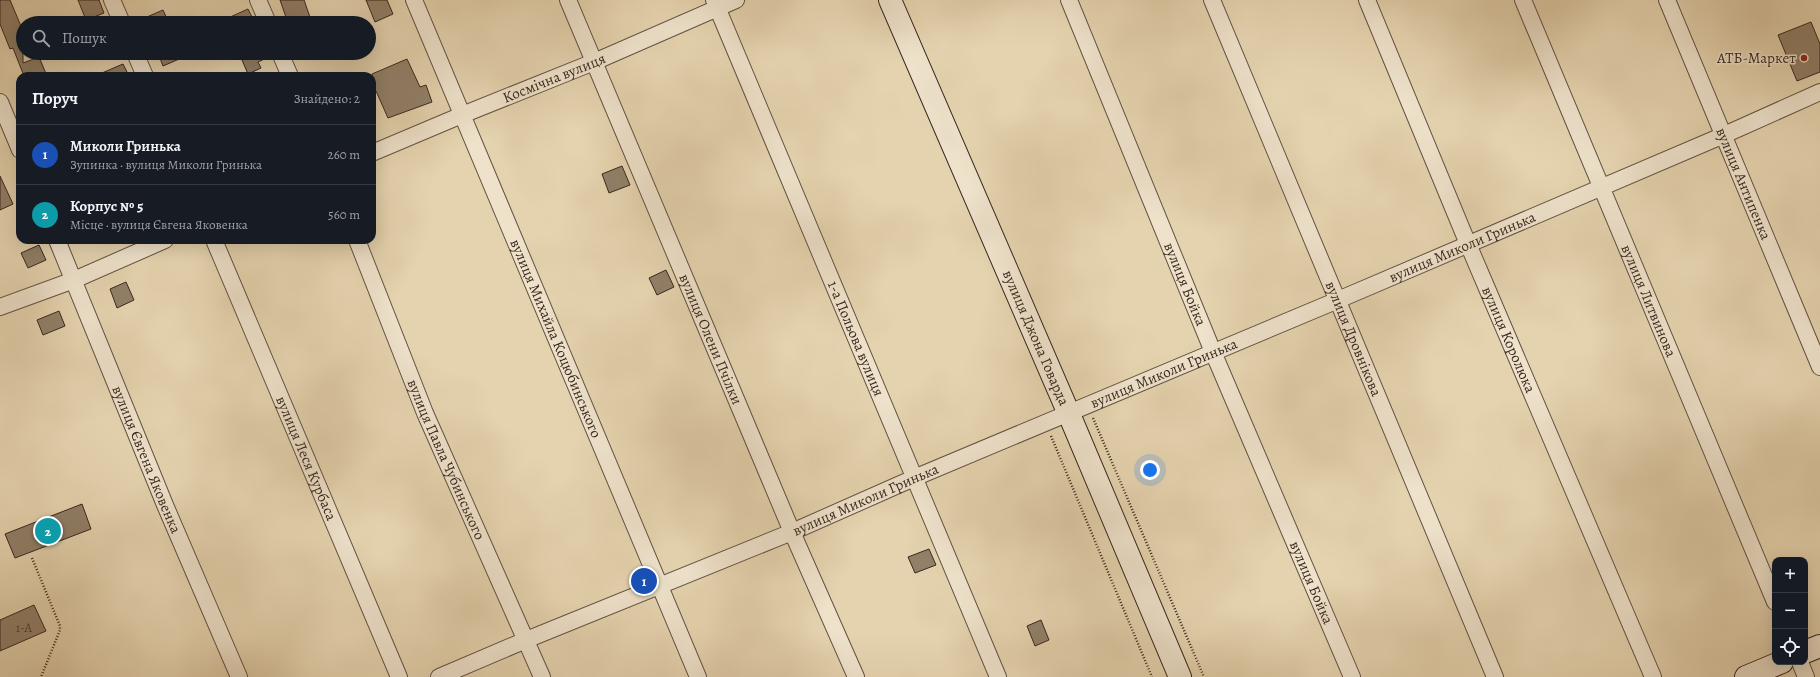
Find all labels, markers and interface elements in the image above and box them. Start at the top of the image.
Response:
search box [16,16,376,60]
icon: search [30,27,52,49]
text: Пошук [62,28,107,48]
street label: Космічна вулиця [500,48,609,108]
place label: АТБ-Маркет [1716,48,1796,68]
marker: АТБ-Маркет [1799,53,1809,63]
text: Поруч [32,87,78,110]
text: Знайдено: 2 [294,90,360,107]
street label: вулиця Антипенка [1711,124,1776,243]
text: Миколи Гринька [70,136,181,156]
text: 1 [43,146,47,163]
text: 260 m [327,146,360,163]
text: Зупинка · вулиця Миколи Гринька [70,156,262,173]
text: Корпус № 5 [70,196,143,216]
text: 2 [42,206,48,223]
text: 560 m [328,206,360,223]
street label: вулиця Миколи Гринька [1386,207,1539,287]
text: Місце · вулиця Євгена Яковенка [70,216,248,233]
street label: вулиця Михайла Коцюбинського [505,236,607,441]
street label: вулиця Бойка [1159,239,1211,329]
street label: вулиця Литвинова [1616,241,1681,360]
street label: вулиця Джона Говарда [998,267,1074,409]
street label: вулиця Олени Пчілки [674,271,747,408]
street label: 1-а Польова вулиця [823,278,889,399]
street label: вулиця Дровнікова [1321,278,1387,399]
street label: вулиця Королюка [1477,283,1540,396]
street label: вулиця Миколи Гринька [1087,333,1240,413]
street label: вулиця Павла Чубинського [403,376,490,543]
street label: вулиця Євгена Яковенка [107,383,186,536]
street label: вулиця Леся Курбаса [271,393,342,524]
street label: вулиця Миколи Гринька [789,459,942,541]
your location [1140,460,1160,480]
pin: 2 [35,516,61,546]
street label: вулиця Бойка [1285,538,1338,627]
map controls [1772,557,1808,665]
button: + [1772,557,1808,593]
pin: 1 [631,566,657,596]
button: − [1772,593,1808,629]
house number: 1-А [16,619,33,636]
button: locate [1772,629,1808,665]

